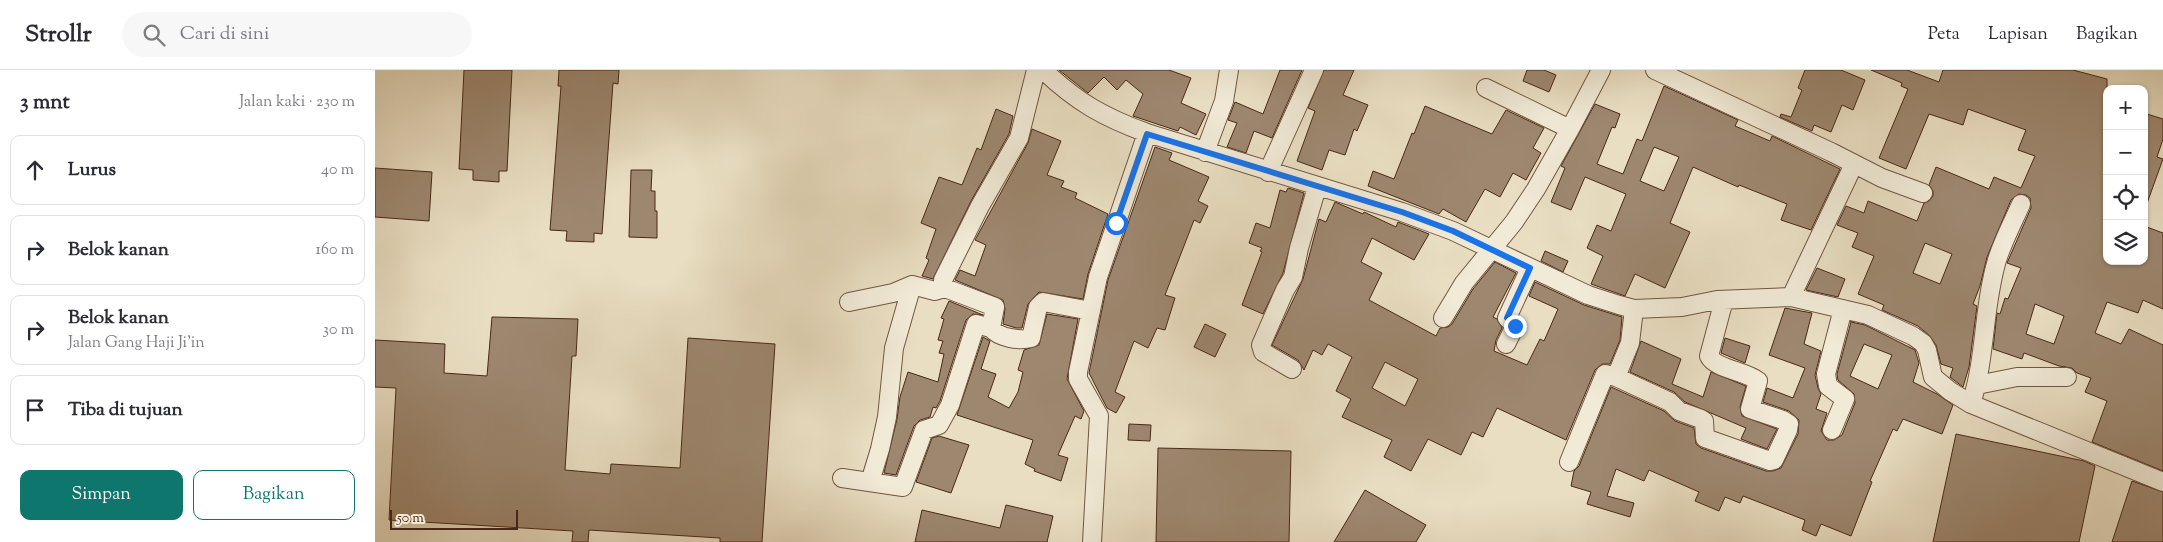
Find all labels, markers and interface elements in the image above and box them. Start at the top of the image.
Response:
search box [122,12,472,57]
text: Strollr [25,18,92,52]
icon: search [140,21,168,49]
text: Cari di sini [180,21,269,48]
text: Peta [1928,22,1960,48]
text: Lapisan [1988,22,2048,48]
text: Bagikan [2076,22,2138,48]
map controls [2103,85,2148,265]
button: + [2103,85,2148,130]
text: 3 mnt [20,88,70,118]
text: Jalan kaki · 230 m [239,91,355,114]
button: − [2103,130,2148,175]
icon: ahead [21,156,49,184]
text: Lurus [68,157,116,184]
text: 40 m [321,159,354,182]
button: locate [2103,175,2148,220]
route start [1105,212,1128,235]
button: layers [2103,220,2148,265]
icon: right [21,236,49,264]
text: Belok kanan [68,237,169,264]
text: 160 m [316,239,354,262]
text: Belok kanan [68,305,169,332]
route end [1504,315,1527,338]
icon: right [21,316,49,344]
text: 30 m [323,319,354,342]
text: Jalan Gang Haji Ji'in [68,332,205,355]
icon: arrive [21,396,49,424]
text: Tiba di tujuan [68,397,183,424]
button: Simpan [20,470,183,520]
button: Bagikan [193,470,355,520]
scale bar [390,507,517,530]
text: 50 m [397,509,424,529]

